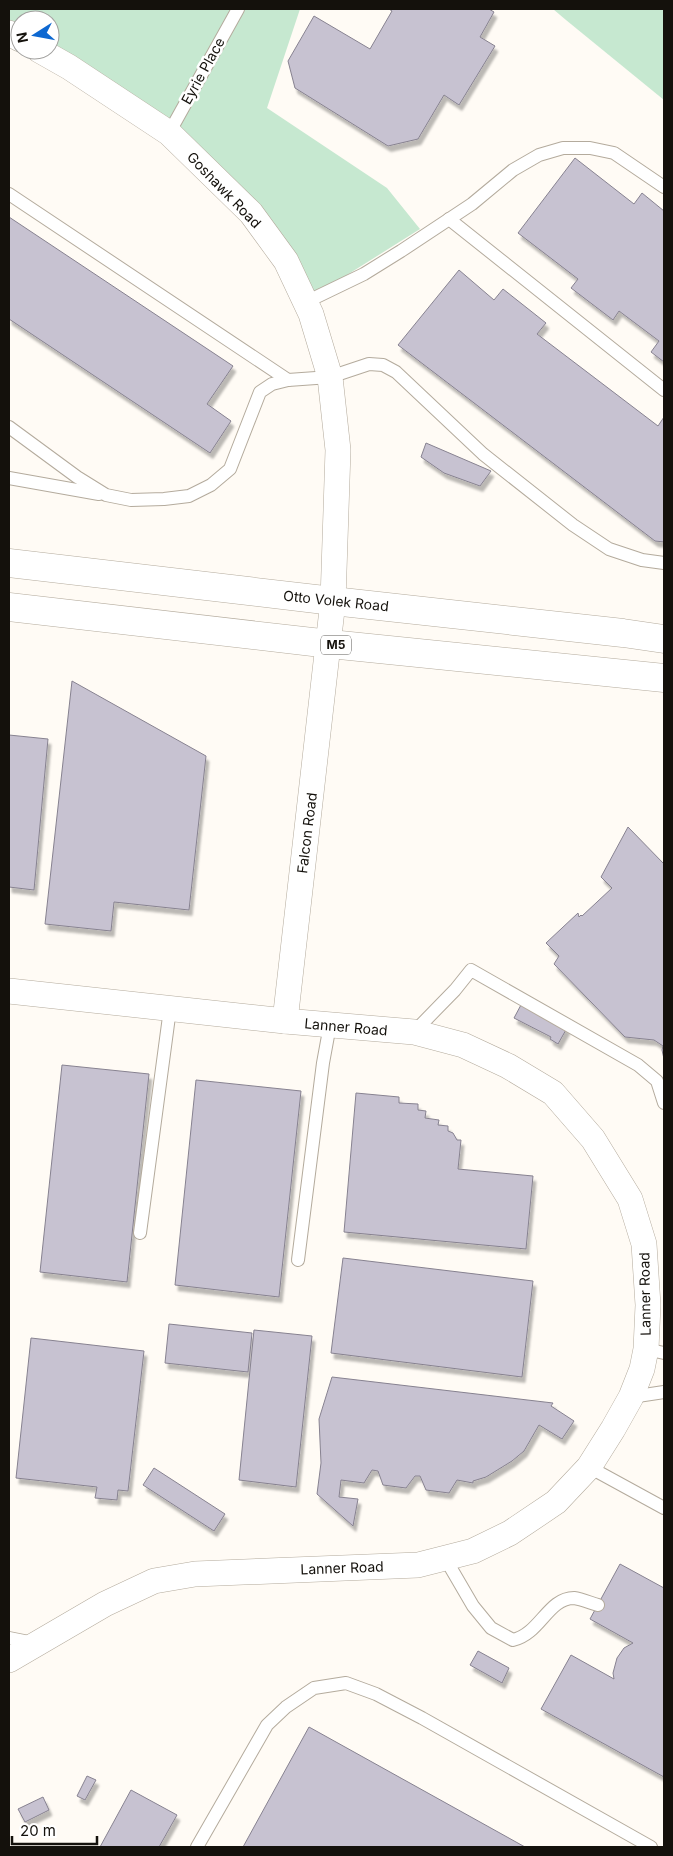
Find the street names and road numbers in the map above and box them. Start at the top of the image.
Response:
street label: Eyrie Place [177,34,228,107]
street label: Goshawk Road [184,148,265,231]
street label: Otto Volek Road [282,587,390,614]
road number: M5 [321,636,351,654]
street label: Falcon Road [293,791,320,874]
street label: Lanner Road [304,1014,388,1039]
street label: Lanner Road [635,1252,654,1336]
street label: Lanner Road [300,1558,384,1577]

